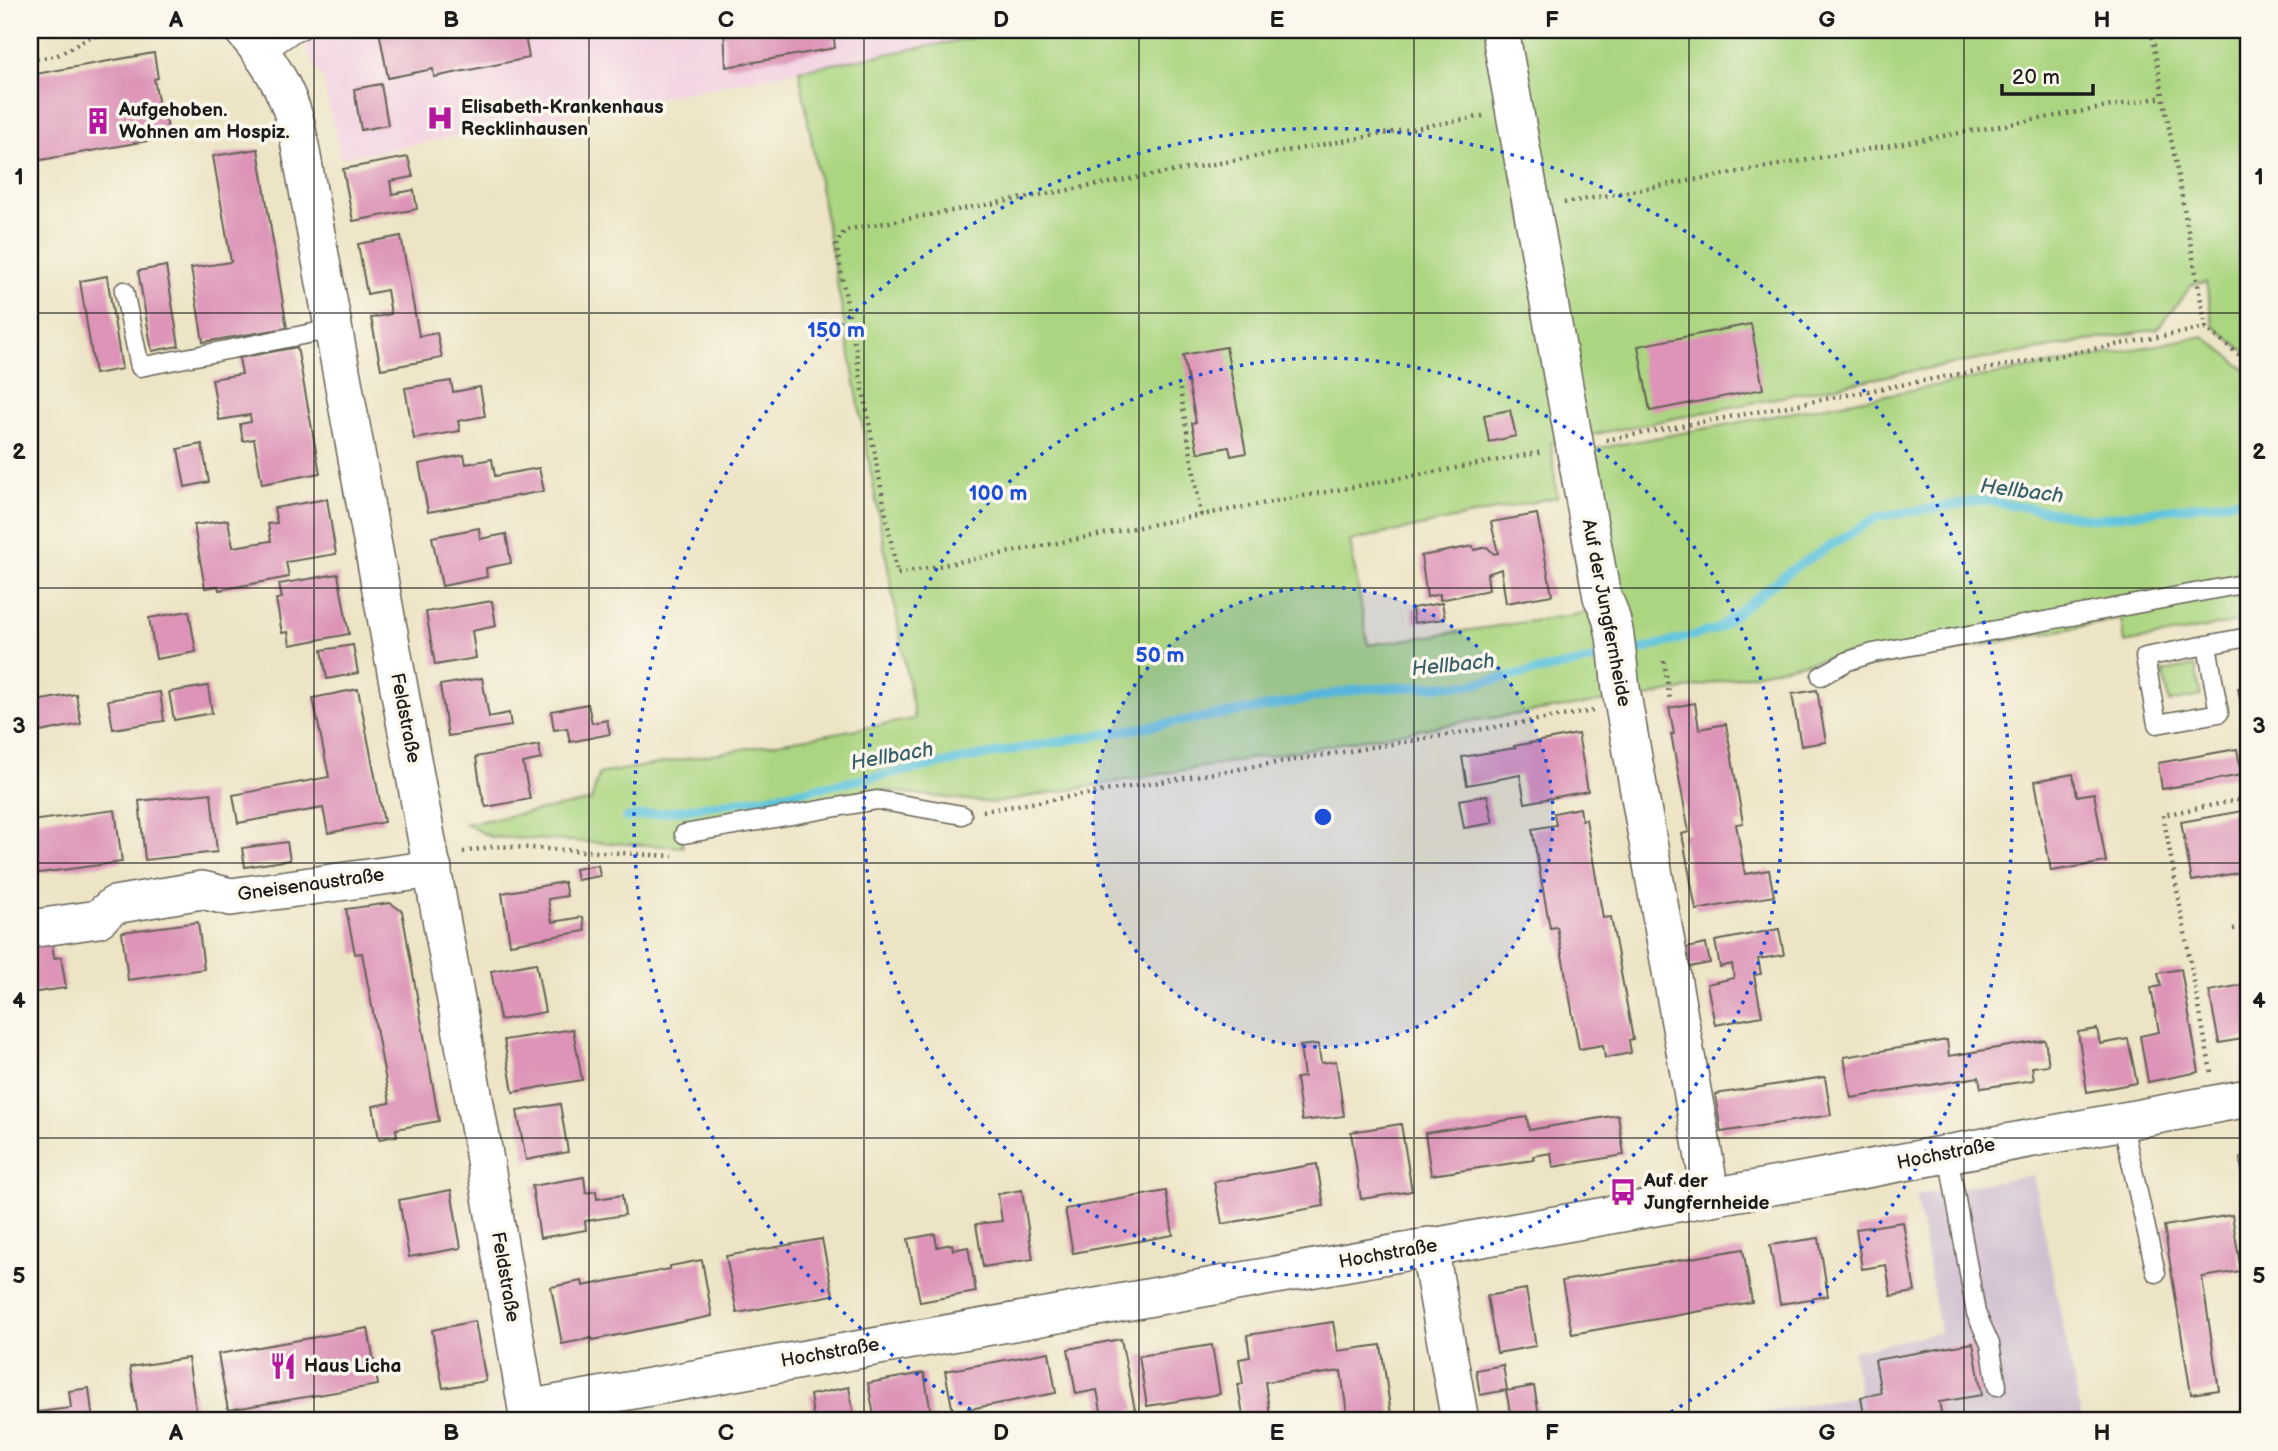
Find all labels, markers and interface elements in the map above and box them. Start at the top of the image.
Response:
text: A [168,6,184,34]
text: B [443,6,459,34]
text: C [718,6,734,34]
text: D [993,6,1009,34]
text: E [1270,6,1285,34]
text: F [1545,6,1559,34]
text: G [1819,6,1836,34]
text: H [2093,6,2111,34]
scale bar [2002,52,2092,96]
text: 20 m [2012,65,2060,90]
place label: Elisabeth-Krankenhaus Recklinhausen [461,96,664,141]
place label: Aufgehoben. Wohnen am Hospiz. [118,99,290,144]
hospital icon: Elisabeth-Krankenhaus Recklinhausen [425,103,455,133]
building icon: Aufgehoben. Wohnen am Hospiz. [83,106,113,136]
text: 1 [14,163,24,191]
text: 1 [2254,163,2264,191]
text: 150 m [807,318,865,343]
text: 2 [12,438,26,466]
text: 2 [2252,438,2266,466]
water label: Hellbach [1979,474,2065,509]
text: 100 m [969,481,1027,506]
street label: Auf der Jungfernheide [1577,517,1635,709]
text: 50 m [1136,643,1184,668]
water label: Hellbach [1410,648,1496,682]
street label: Feldstraße [385,671,425,765]
text: 3 [12,712,26,740]
text: 3 [2252,712,2266,740]
water label: Hellbach [849,736,936,776]
centre of rings [1311,805,1335,829]
street label: Gneisenaustraße [236,863,386,907]
text: 4 [12,987,26,1015]
text: 4 [2252,987,2266,1015]
street label: Hochstraße [1895,1133,1997,1175]
place label: Auf der Jungfernheide [1643,1170,1770,1215]
bus stop icon: Auf der Jungfernheide [1608,1177,1638,1207]
street label: Feldstraße [486,1230,524,1324]
street label: Hochstraße [1337,1234,1439,1274]
text: 5 [12,1262,26,1290]
text: 5 [2252,1262,2266,1290]
street label: Hochstraße [779,1333,881,1373]
restaurant icon: Haus Licha [268,1351,298,1381]
place label: Haus Licha [304,1355,401,1378]
text: A [168,1419,184,1447]
text: B [443,1419,459,1447]
text: C [718,1419,734,1447]
text: D [993,1419,1009,1447]
text: E [1270,1419,1285,1447]
text: F [1545,1419,1559,1447]
text: G [1819,1419,1836,1447]
text: H [2093,1419,2111,1447]

